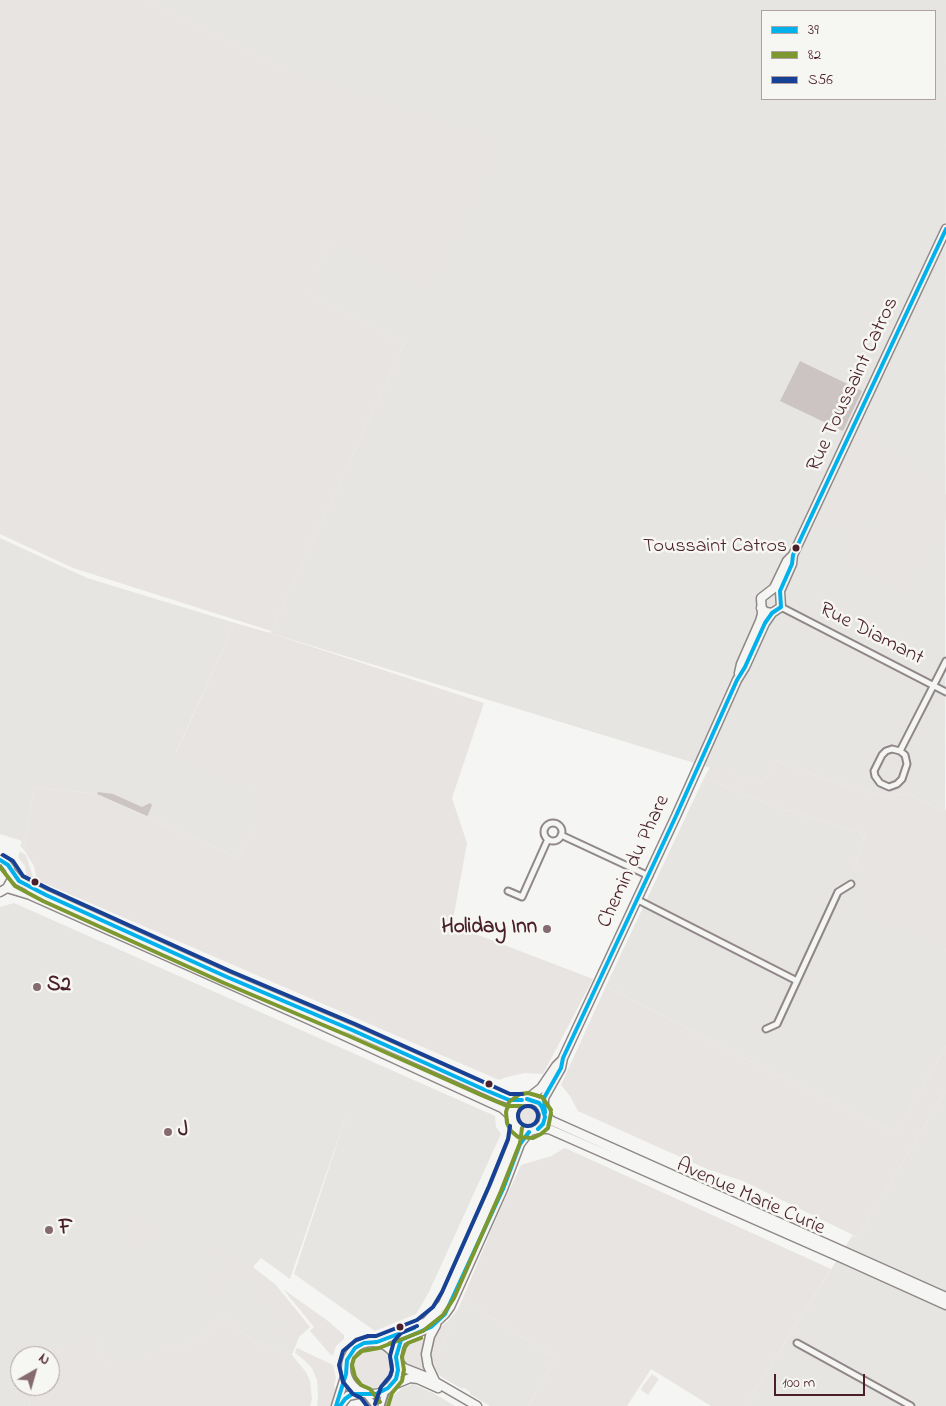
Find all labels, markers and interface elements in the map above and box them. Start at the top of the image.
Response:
legend [761,10,936,100]
text: 39 [808,19,819,41]
text: 82 [808,44,821,66]
text: S56 [808,69,833,91]
street label: Rue Toussaint Catros [803,294,905,476]
place label: Toussaint Catros [643,536,787,560]
marker: Toussaint Catros [791,543,801,553]
street label: Rue Diamant [815,598,927,672]
street label: Chemin du Phare [593,792,677,932]
unlabelled marker [30,877,40,887]
place label: Holiday Inn [441,916,537,942]
marker: Holiday Inn [541,923,553,935]
place label: S2 [47,974,71,1000]
marker: S2 [31,981,43,993]
unlabelled marker [484,1079,494,1089]
place label: J [178,1119,188,1145]
marker: J [162,1126,174,1138]
street label: Avenue Marie Curie [672,1154,828,1242]
place label: F [59,1217,73,1243]
marker: F [43,1224,55,1236]
unlabelled marker [395,1322,405,1332]
north arrow [10,1346,60,1396]
text: N [34,1348,54,1371]
scale bar [776,1364,867,1396]
text: 100 m [782,1372,815,1394]

